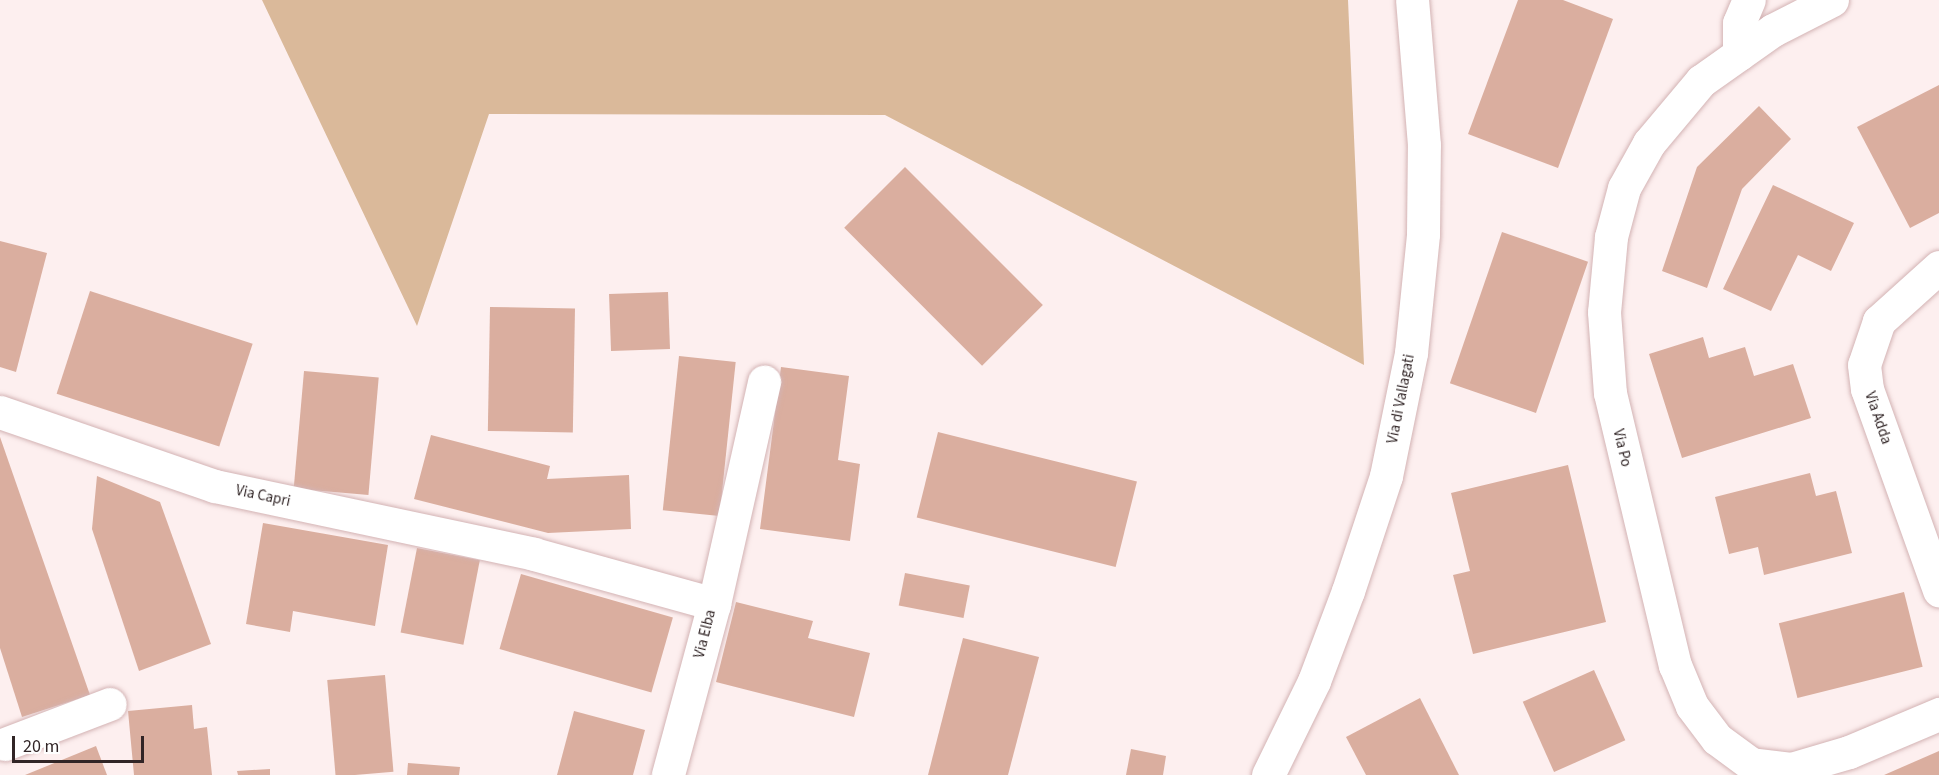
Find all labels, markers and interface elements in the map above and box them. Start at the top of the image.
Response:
street label: Via di Vallagati [1384,353,1418,445]
street label: Via Adda [1861,389,1895,447]
street label: Via Po [1609,427,1635,469]
street label: Via Capri [234,481,292,511]
street label: Via Elba [690,608,720,660]
scale bar [15,724,147,762]
text: 20 m [23,734,59,759]

